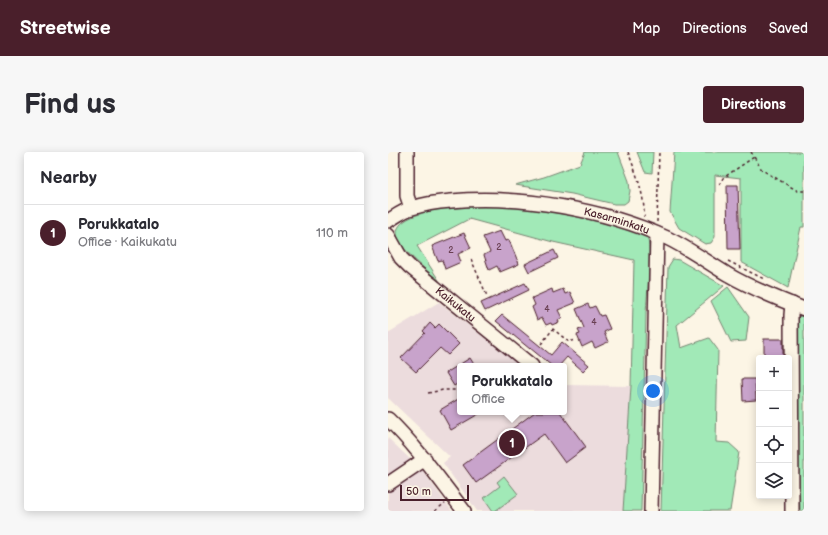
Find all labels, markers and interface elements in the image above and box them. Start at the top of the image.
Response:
text: Streetwise [20,17,111,40]
text: Map [632,20,660,37]
text: Directions [682,20,747,37]
text: Saved [769,20,808,37]
button: Directions [703,86,804,123]
text: Find us [24,88,116,121]
text: Nearby [40,168,97,188]
street label: Kasarminkatu [583,205,651,236]
text: Porukkatalo [78,215,159,234]
text: 1 [50,225,56,241]
text: 110 m [316,225,348,241]
text: Office · Kaikukatu [78,234,177,250]
house number: 2 [496,242,502,253]
house number: 2 [448,245,454,256]
street label: Kaikukatu [433,284,478,324]
house number: 4 [544,304,550,315]
house number: 4 [591,317,597,328]
map controls [756,355,792,499]
button: + [756,355,792,391]
popup [457,363,567,415]
text: Porukkatalo [471,372,553,391]
your location [643,381,663,401]
text: Office [471,391,505,407]
button: − [756,391,792,427]
button: locate [756,427,792,463]
pin: 1 [499,428,525,458]
button: layers [756,463,792,499]
scale bar [400,483,469,502]
text: 50 m [406,485,431,498]

